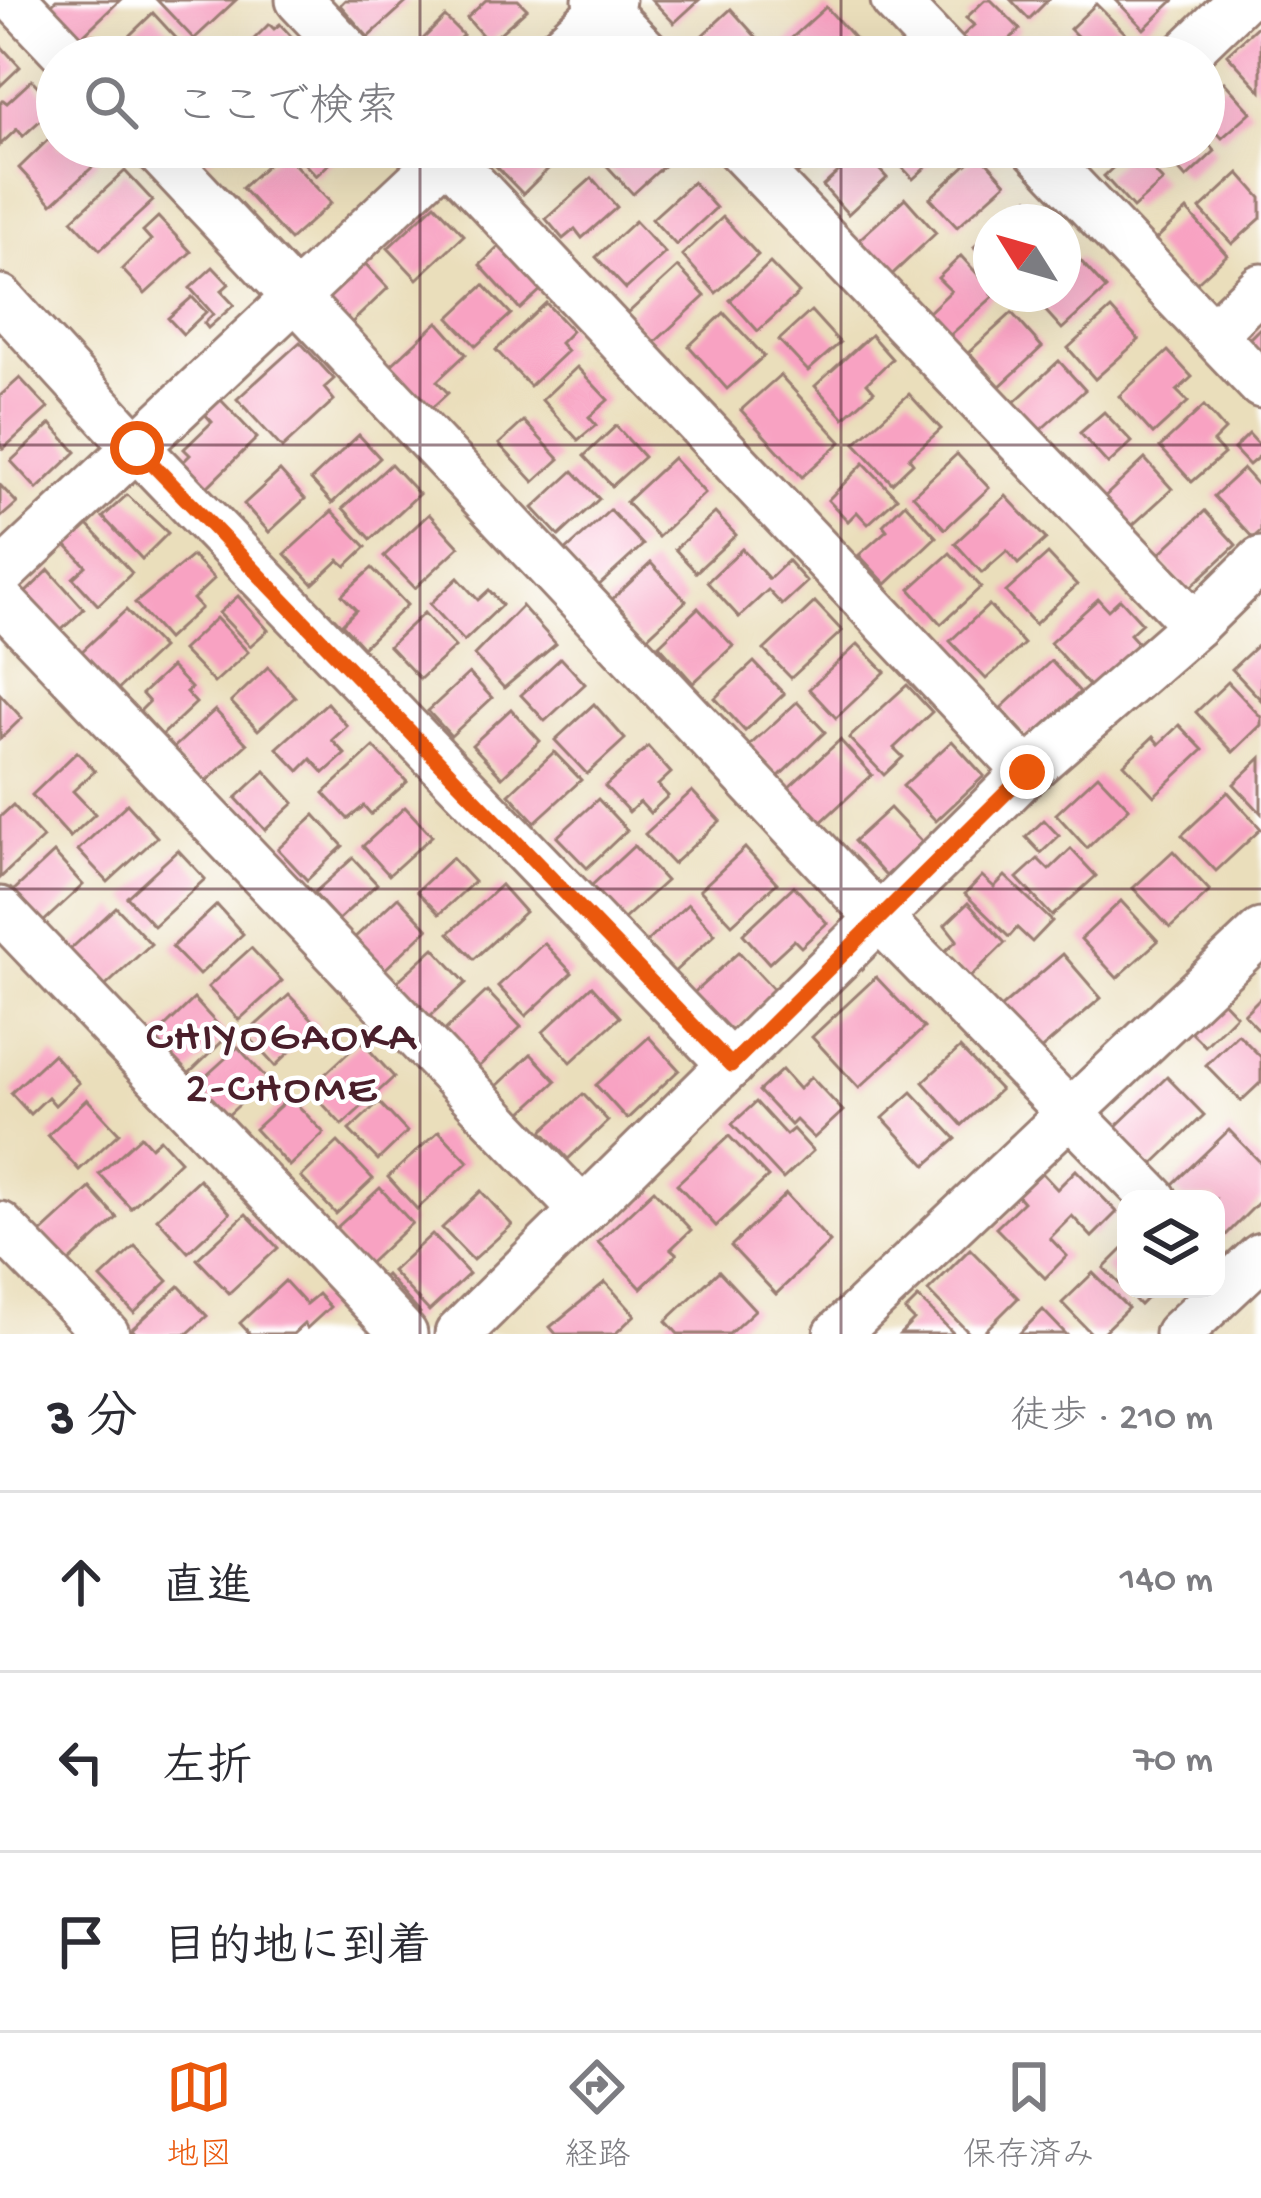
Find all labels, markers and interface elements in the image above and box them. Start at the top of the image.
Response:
search box [36,36,1225,168]
icon: search [78,69,144,135]
text: ここで検索 [174,84,399,137]
north arrow [973,204,1081,312]
route start [110,421,164,475]
route end [1000,745,1054,799]
district label: CHIYOGAOKA 2-CHOME [146,1013,418,1118]
map controls [1117,1190,1225,1298]
button: layers [1117,1190,1225,1298]
text: 3 分 [48,1392,138,1452]
text: 徒歩 · 210 m [1010,1397,1213,1443]
icon: ahead [48,1549,114,1615]
text: 140 m [1120,1559,1213,1605]
text: 直進 [162,1564,252,1617]
icon: left [48,1729,114,1795]
text: 70 m [1134,1739,1213,1785]
text: 左折 [162,1744,252,1797]
icon: arrive [48,1909,114,1975]
text: 目的地に到着 [162,1924,432,1977]
tab: 地図 [166,2054,232,2177]
tab: 経路 [564,2054,630,2177]
tab: 保存済み [963,2054,1095,2177]

